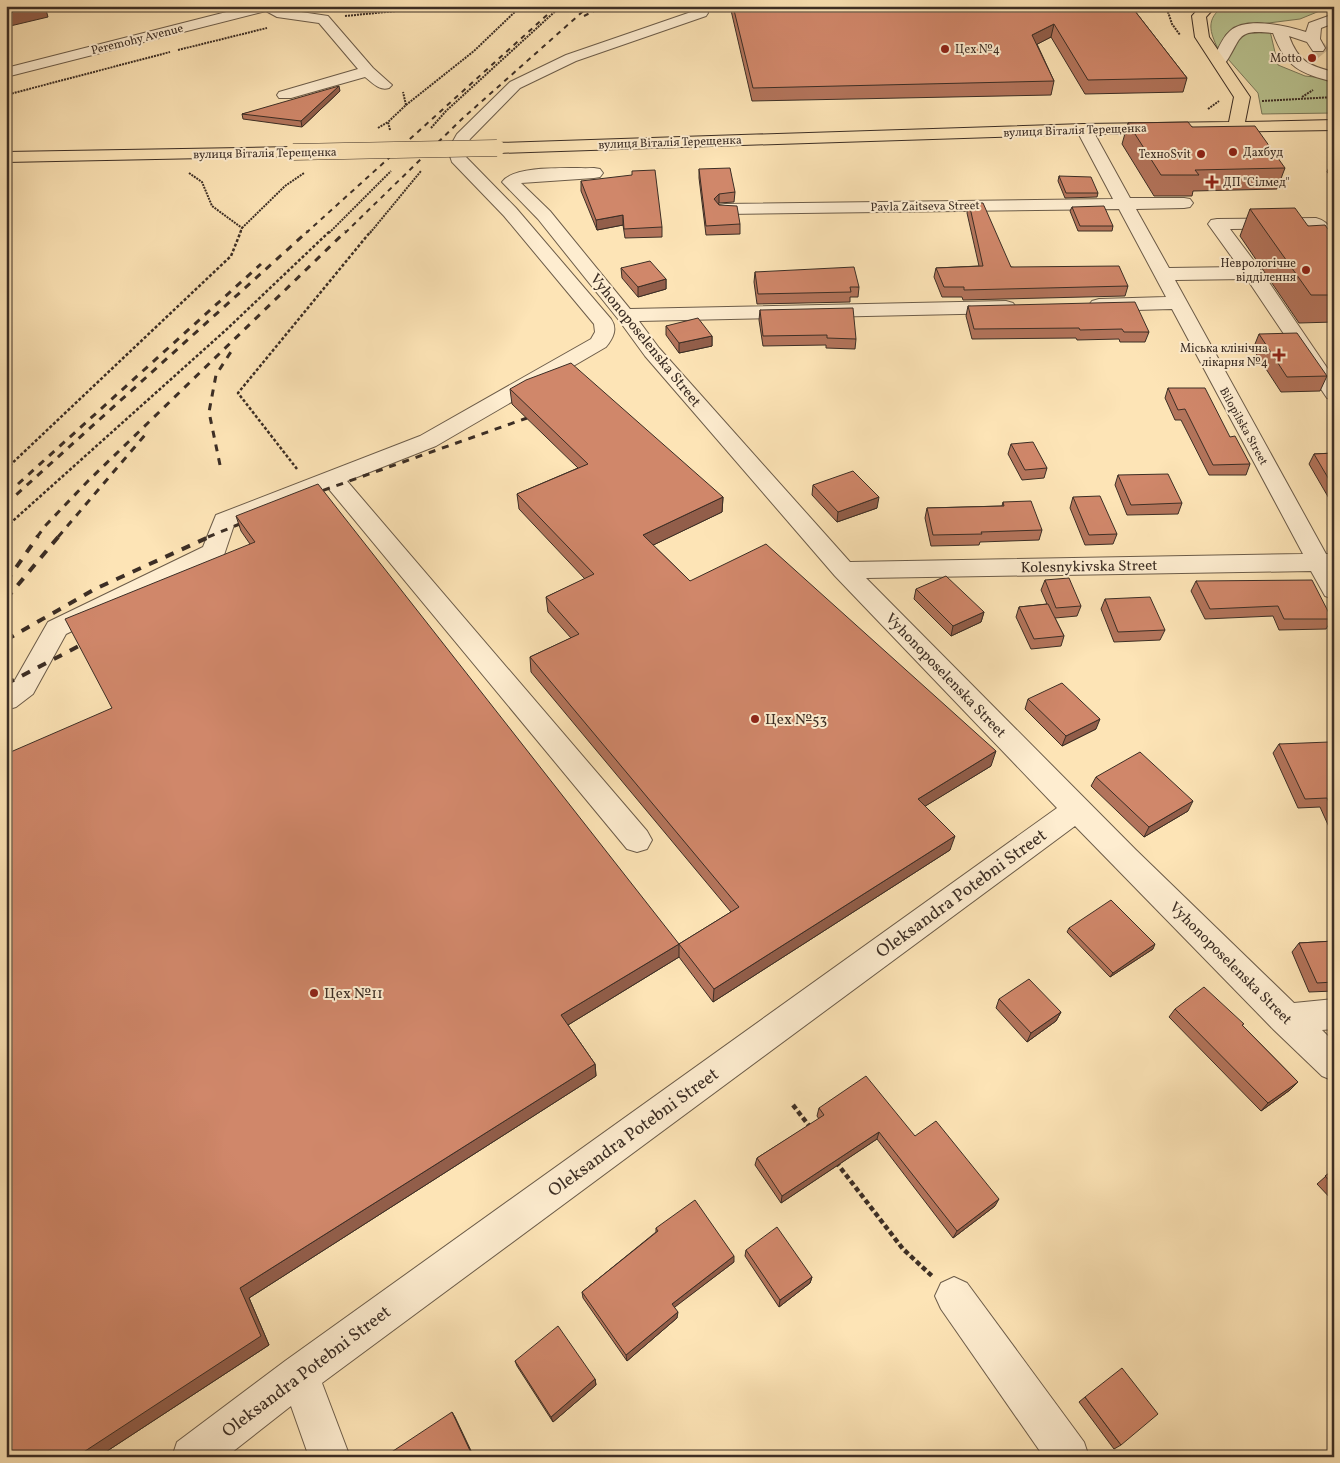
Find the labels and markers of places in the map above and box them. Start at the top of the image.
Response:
place label: Цех №4 [955,42,1000,58]
marker: Цех №4 [939,43,951,55]
place label: Motto [1270,51,1302,67]
marker: Motto [1306,52,1318,64]
place label: Дахбуд [1243,145,1283,161]
marker: Дахбуд [1227,146,1239,158]
place label: ТехноSvit [1138,147,1191,163]
marker: ТехноSvit [1195,148,1207,160]
marker: ДП "Сілмед" [1205,175,1219,189]
place label: ДП "Сілмед" [1223,175,1290,191]
place label: Неврологічне відділення [1221,256,1296,286]
marker: Неврологічне відділення [1300,264,1312,276]
place label: Міська клінічна лікарня №4 [1180,341,1268,371]
marker: Міська клінічна лікарня №4 [1272,348,1286,362]
place label: Цех №53 [765,710,827,731]
marker: Цех №53 [749,713,761,725]
place label: Цех №11 [324,984,383,1005]
marker: Цех №11 [308,987,320,999]

